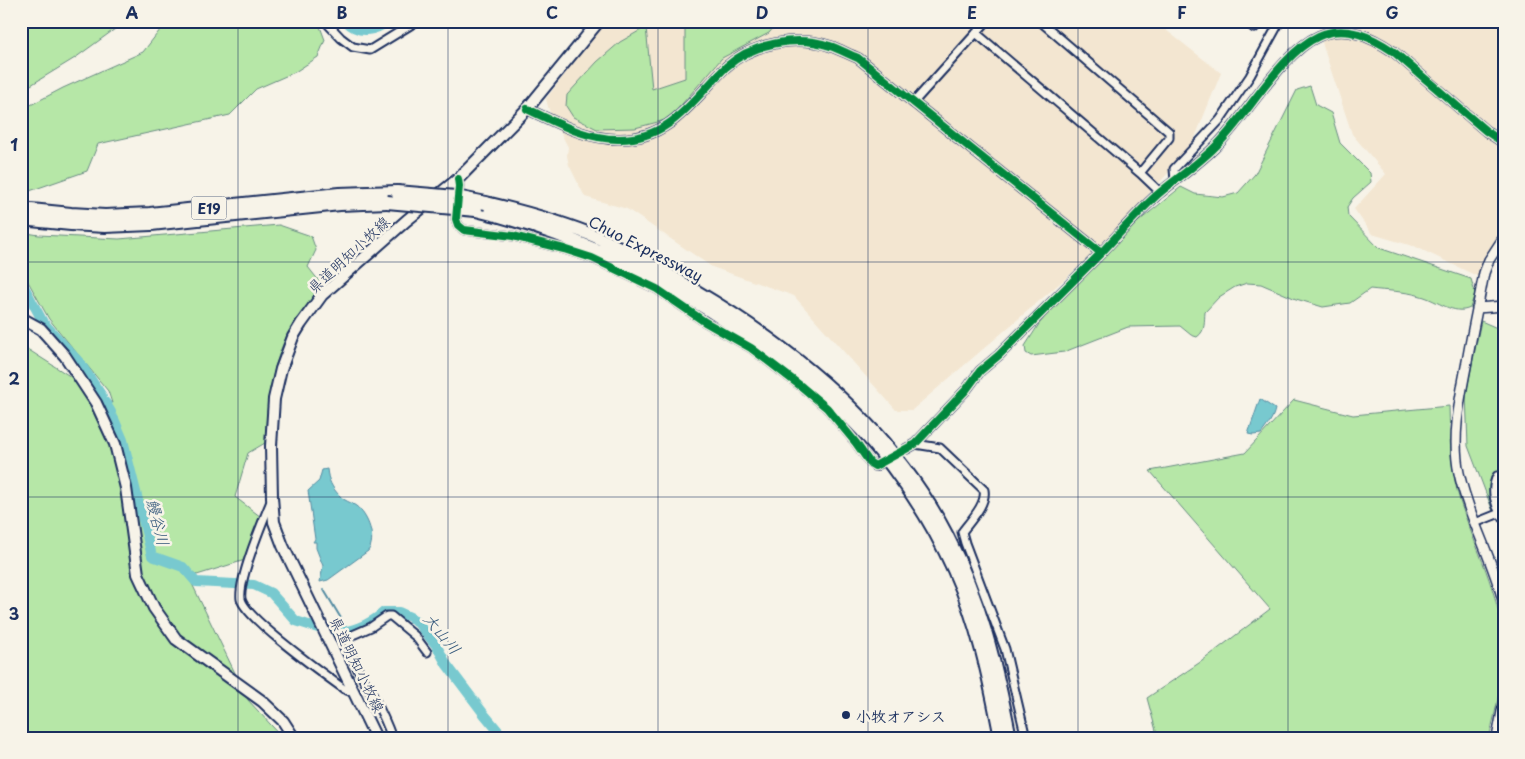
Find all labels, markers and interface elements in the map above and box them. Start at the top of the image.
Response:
text: A [126,0,139,24]
text: B [337,0,348,24]
text: C [546,0,558,24]
text: D [756,0,768,24]
text: E [967,0,977,24]
text: F [1177,0,1187,24]
text: G [1385,0,1399,24]
text: 1 [10,132,18,156]
road number: E19 [192,197,226,220]
street label: Chuo Expressway [585,209,707,287]
street label: 県道明知小牧線 [302,210,394,298]
text: 2 [8,366,20,390]
water label: 鰻谷川 [142,496,176,548]
text: 3 [9,601,19,625]
water label: 大山川 [418,607,468,659]
street label: 県道明知小牧線 [325,612,391,716]
place label: 小牧オアシス [856,704,946,727]
marker: 小牧オアシス [840,709,852,721]

